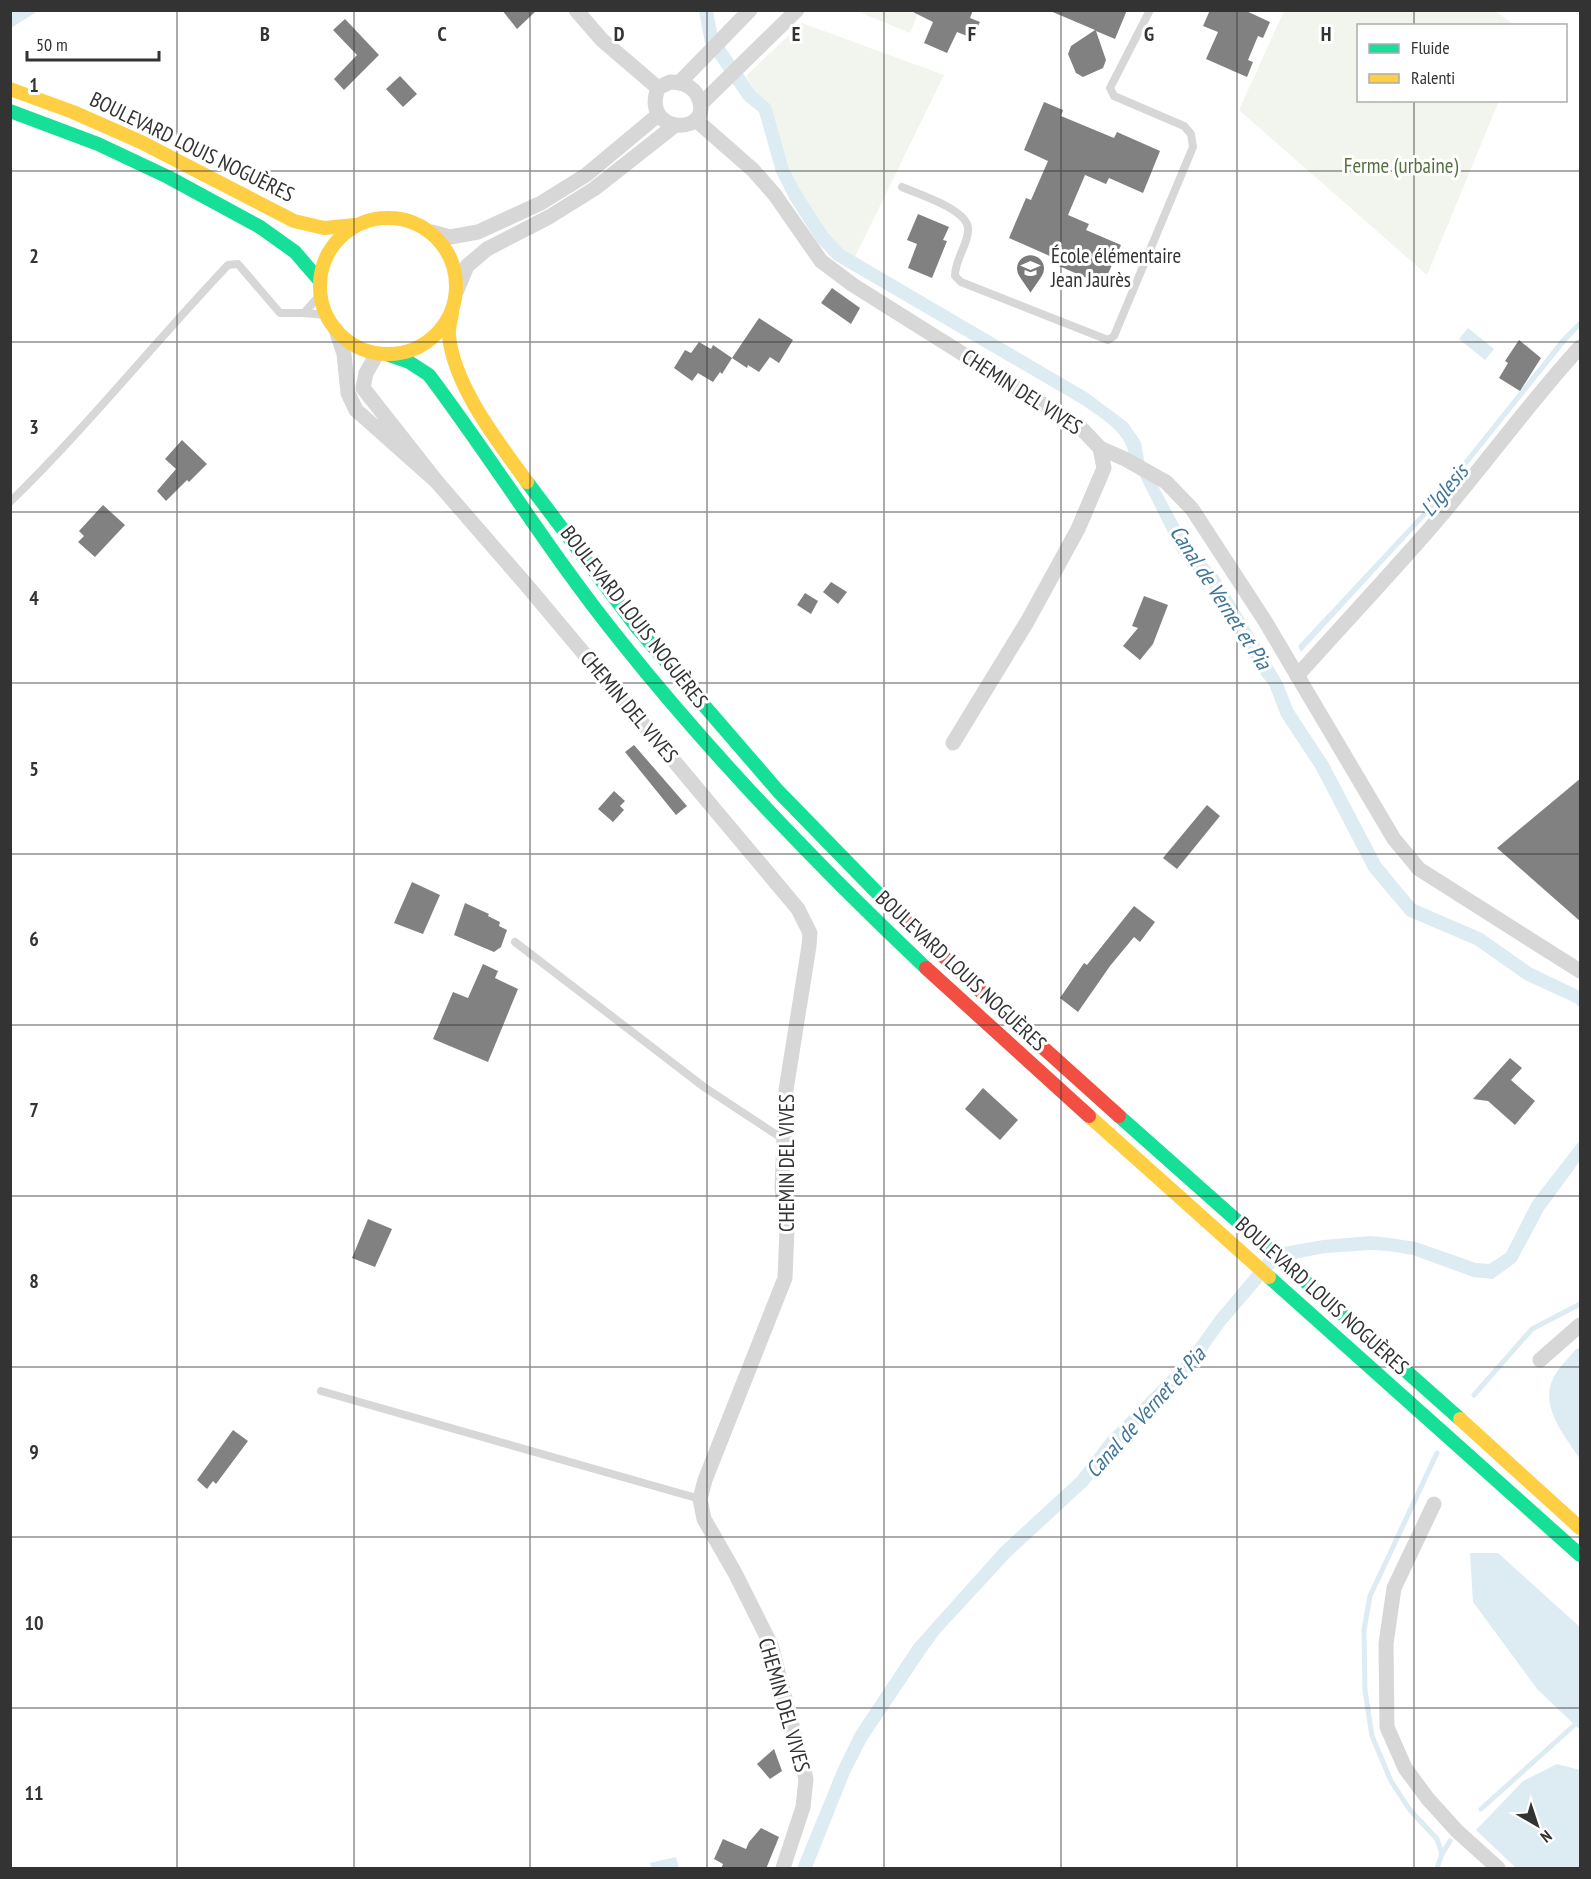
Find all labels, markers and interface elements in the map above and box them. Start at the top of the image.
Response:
text: B [260,21,270,47]
text: C [437,21,447,47]
text: D [614,21,625,47]
text: E [792,21,800,47]
text: F [968,21,976,47]
text: G [1144,21,1154,47]
text: H [1321,21,1331,47]
scale bar [27,24,159,62]
legend [1357,24,1567,102]
text: 50 m [36,33,68,56]
text: Fluide [1411,36,1450,59]
text: Ralenti [1411,66,1455,89]
text: 1 [29,72,39,98]
street label: BOULEVARD LOUIS NOGUÈRES [86,85,299,208]
park label: Ferme (urbaine) [1344,152,1458,179]
place label: École élémentaire Jean Jaurès [1050,242,1181,293]
text: 2 [29,243,39,269]
school or university icon: École élémentaire Jean Jaurès [1014,252,1046,294]
street label: CHEMIN DEL VIVES [957,343,1088,441]
text: 3 [29,414,39,440]
water label: L'Iglesis [1414,456,1475,522]
street label: BOULEVARD LOUIS NOGUÈRES [555,520,714,713]
water label: Canal de Vernet et Pia [1164,520,1279,675]
text: 4 [29,585,39,611]
street label: CHEMIN DEL VIVES [575,645,684,768]
text: 5 [29,756,39,782]
street label: BOULEVARD LOUIS NOGUÈRES [870,884,1052,1057]
text: 6 [29,926,39,952]
street label: CHEMIN DEL VIVES [773,1094,800,1232]
text: 7 [29,1097,39,1123]
street label: BOULEVARD LOUIS NOGUÈRES [1230,1211,1415,1381]
text: 8 [29,1268,39,1294]
water label: Canal de Vernet et Pia [1079,1340,1212,1483]
text: 9 [29,1439,39,1465]
text: 10 [24,1610,44,1636]
street label: CHEMIN DEL VIVES [752,1635,817,1775]
text: 11 [24,1780,44,1806]
north arrow [1507,1795,1567,1855]
text: N [1537,1826,1556,1847]

